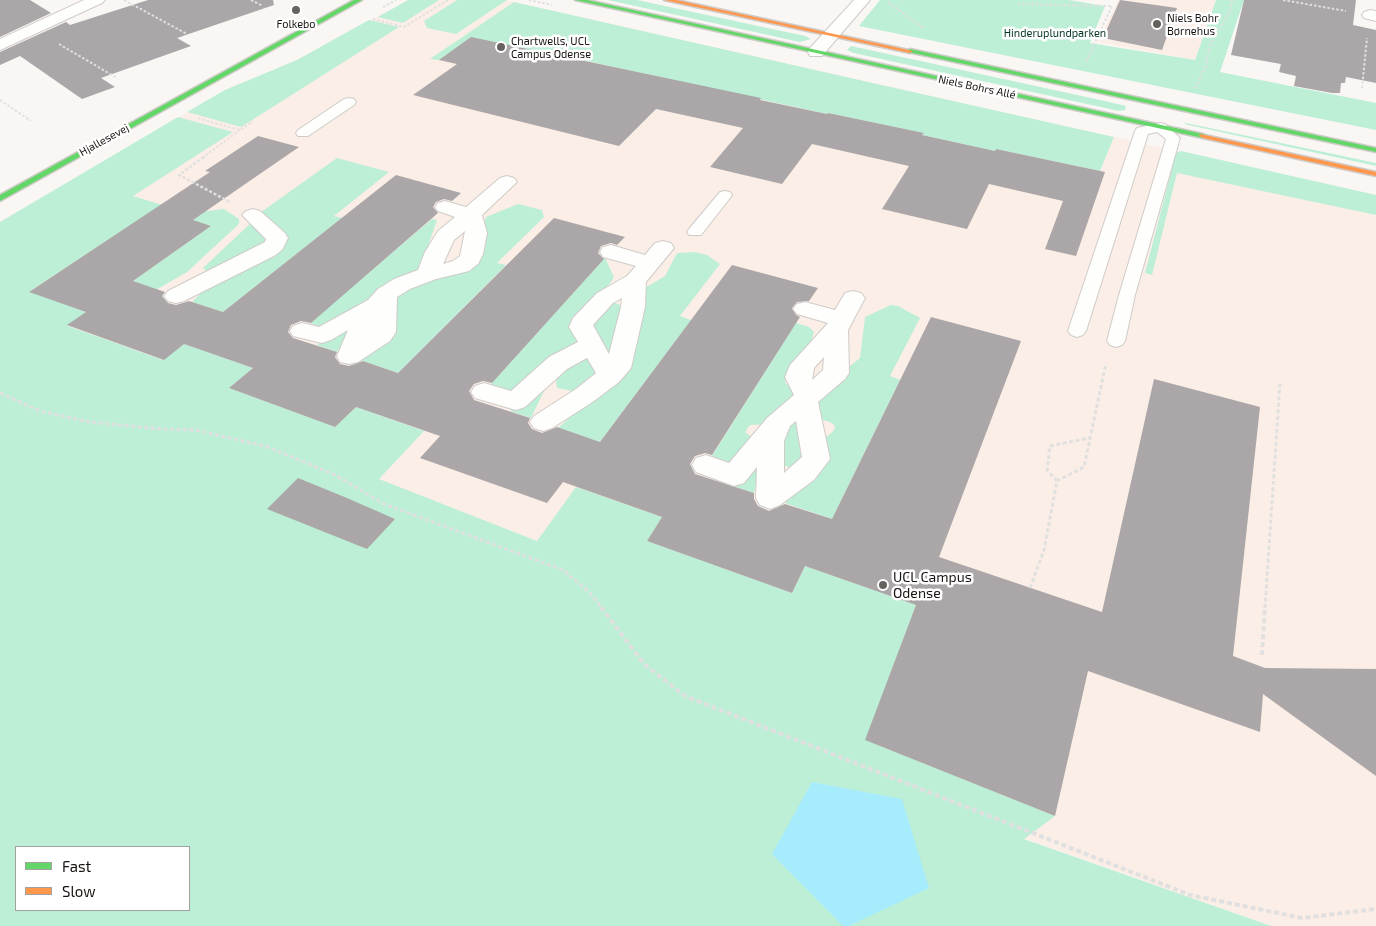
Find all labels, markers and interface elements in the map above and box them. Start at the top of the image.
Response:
marker: Folkebo [290,4,302,16]
place label: Niels Bohr Børnehus [1167,11,1219,37]
place label: Folkebo [276,17,316,31]
marker: Niels Bohr Børnehus [1151,18,1163,30]
park label: Hinderuplundparken [1004,26,1106,40]
place label: Chartwells, UCL Campus Odense [511,34,591,60]
marker: Chartwells, UCL Campus Odense [495,41,507,53]
street label: Niels Bohrs Allé [937,72,1017,102]
street label: Hjallesevej [77,121,131,159]
place label: UCL Campus Odense [893,569,972,602]
marker: UCL Campus Odense [877,579,889,591]
legend [15,846,190,911]
text: Fast [62,857,91,875]
text: Slow [62,882,96,900]

